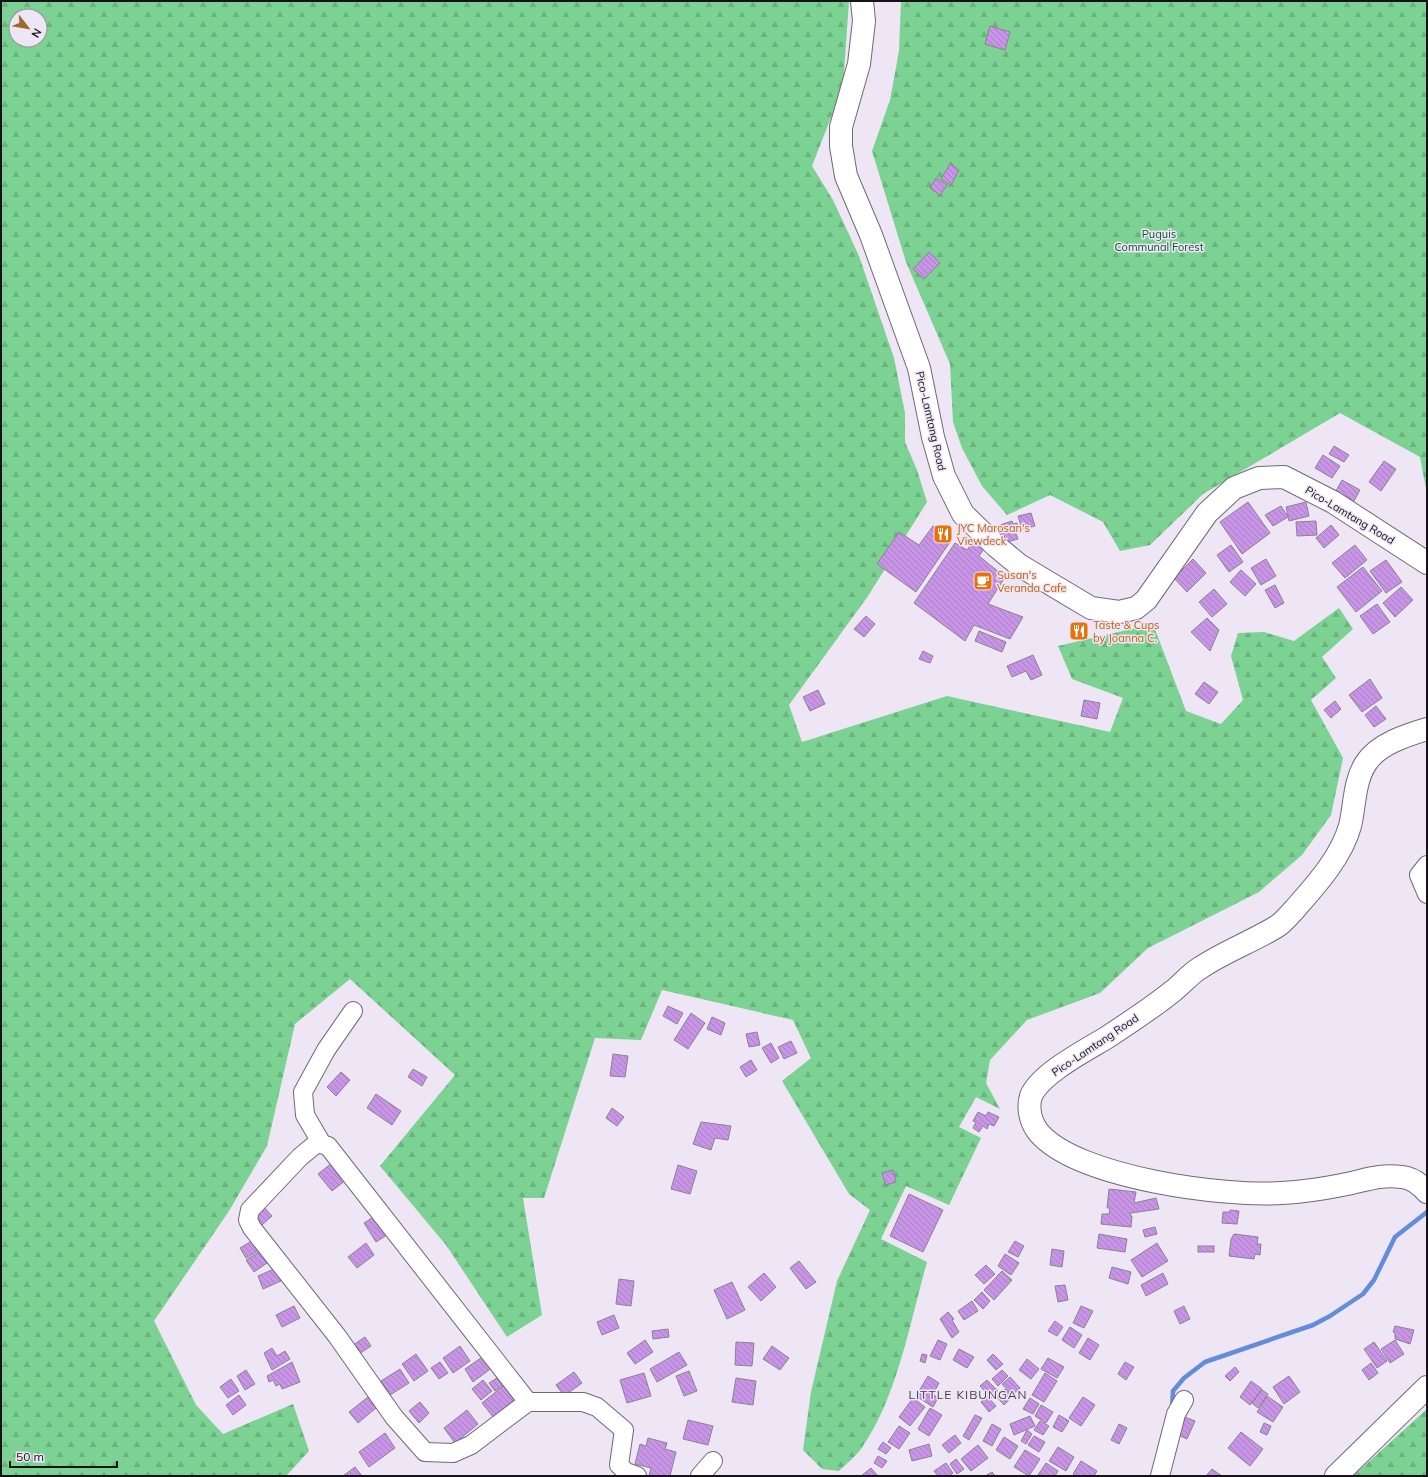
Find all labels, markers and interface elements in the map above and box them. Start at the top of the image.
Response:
north arrow [8,8,48,48]
text: N [28,26,45,40]
park label: Puguis Communal Forest [1114,227,1204,254]
street label: Pico-Lamtang Road [913,370,949,472]
street label: Pico-Lamtang Road [1303,483,1397,547]
place label: JYC Marosan's Viewdeck [957,521,1030,548]
restaurant icon: JYC Marosan's Viewdeck [932,523,954,545]
place label: Susan's Veranda Cafe [997,568,1067,595]
cafe icon: Susan's Veranda Cafe [972,570,994,592]
place label: Taste & Cups by Joanna C. [1093,618,1160,645]
restaurant icon: Taste & Cups by Joanna C. [1068,620,1090,642]
street label: Pico-Lamtang Road [1049,1011,1141,1079]
district label: LITTLE KIBUNGAN [908,1387,1028,1402]
scale bar [10,1443,117,1469]
text: 50 m [16,1449,44,1464]

